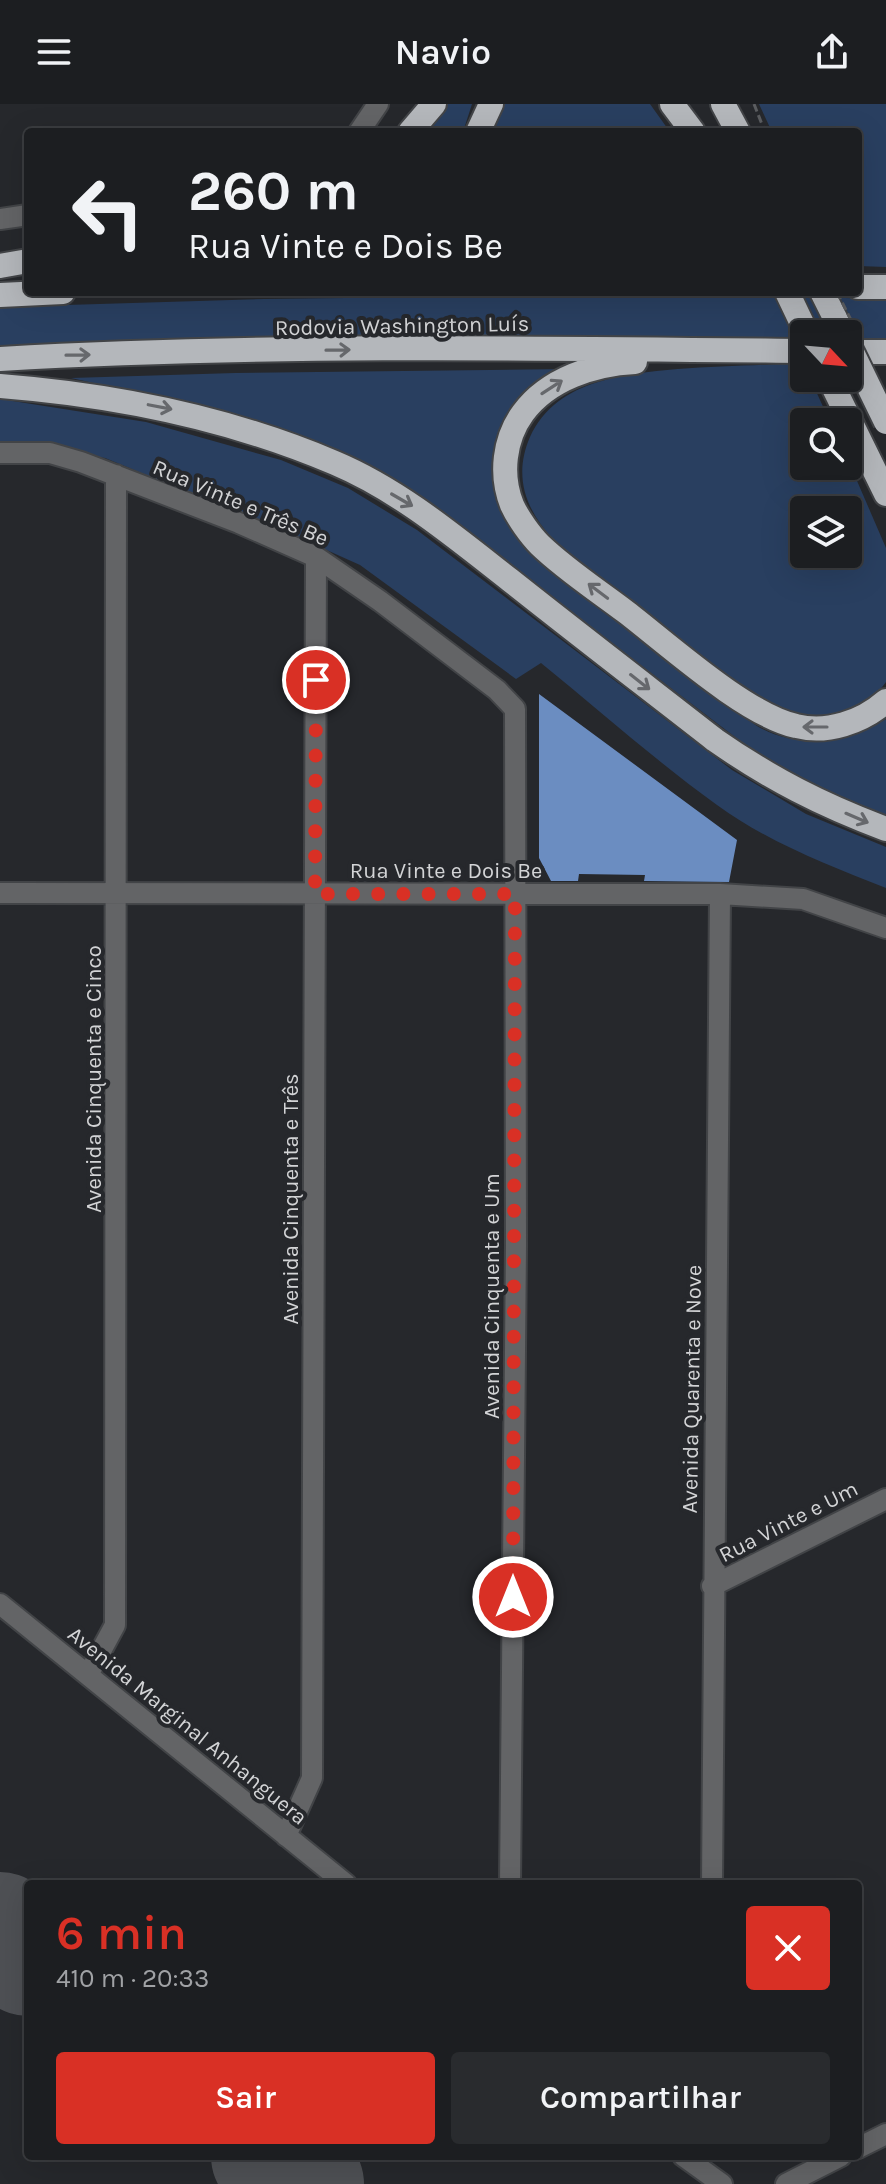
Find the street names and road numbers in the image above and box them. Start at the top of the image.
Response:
street label: Rodovia Washington Luís [275,311,529,341]
street label: Rua Vinte e Três Be [149,454,332,552]
street label: Rua Vinte e Dois Be [350,858,542,884]
street label: Avenida Cinquenta e Cinco [81,945,107,1213]
street label: Avenida Cinquenta e Três [278,1073,304,1325]
street label: Avenida Cinquenta e Um [479,1173,505,1419]
street label: Avenida Quarenta e Nove [677,1265,707,1514]
street label: Rua Vinte e Um [715,1476,862,1568]
street label: Avenida Marginal Anhanguera [62,1621,312,1830]

